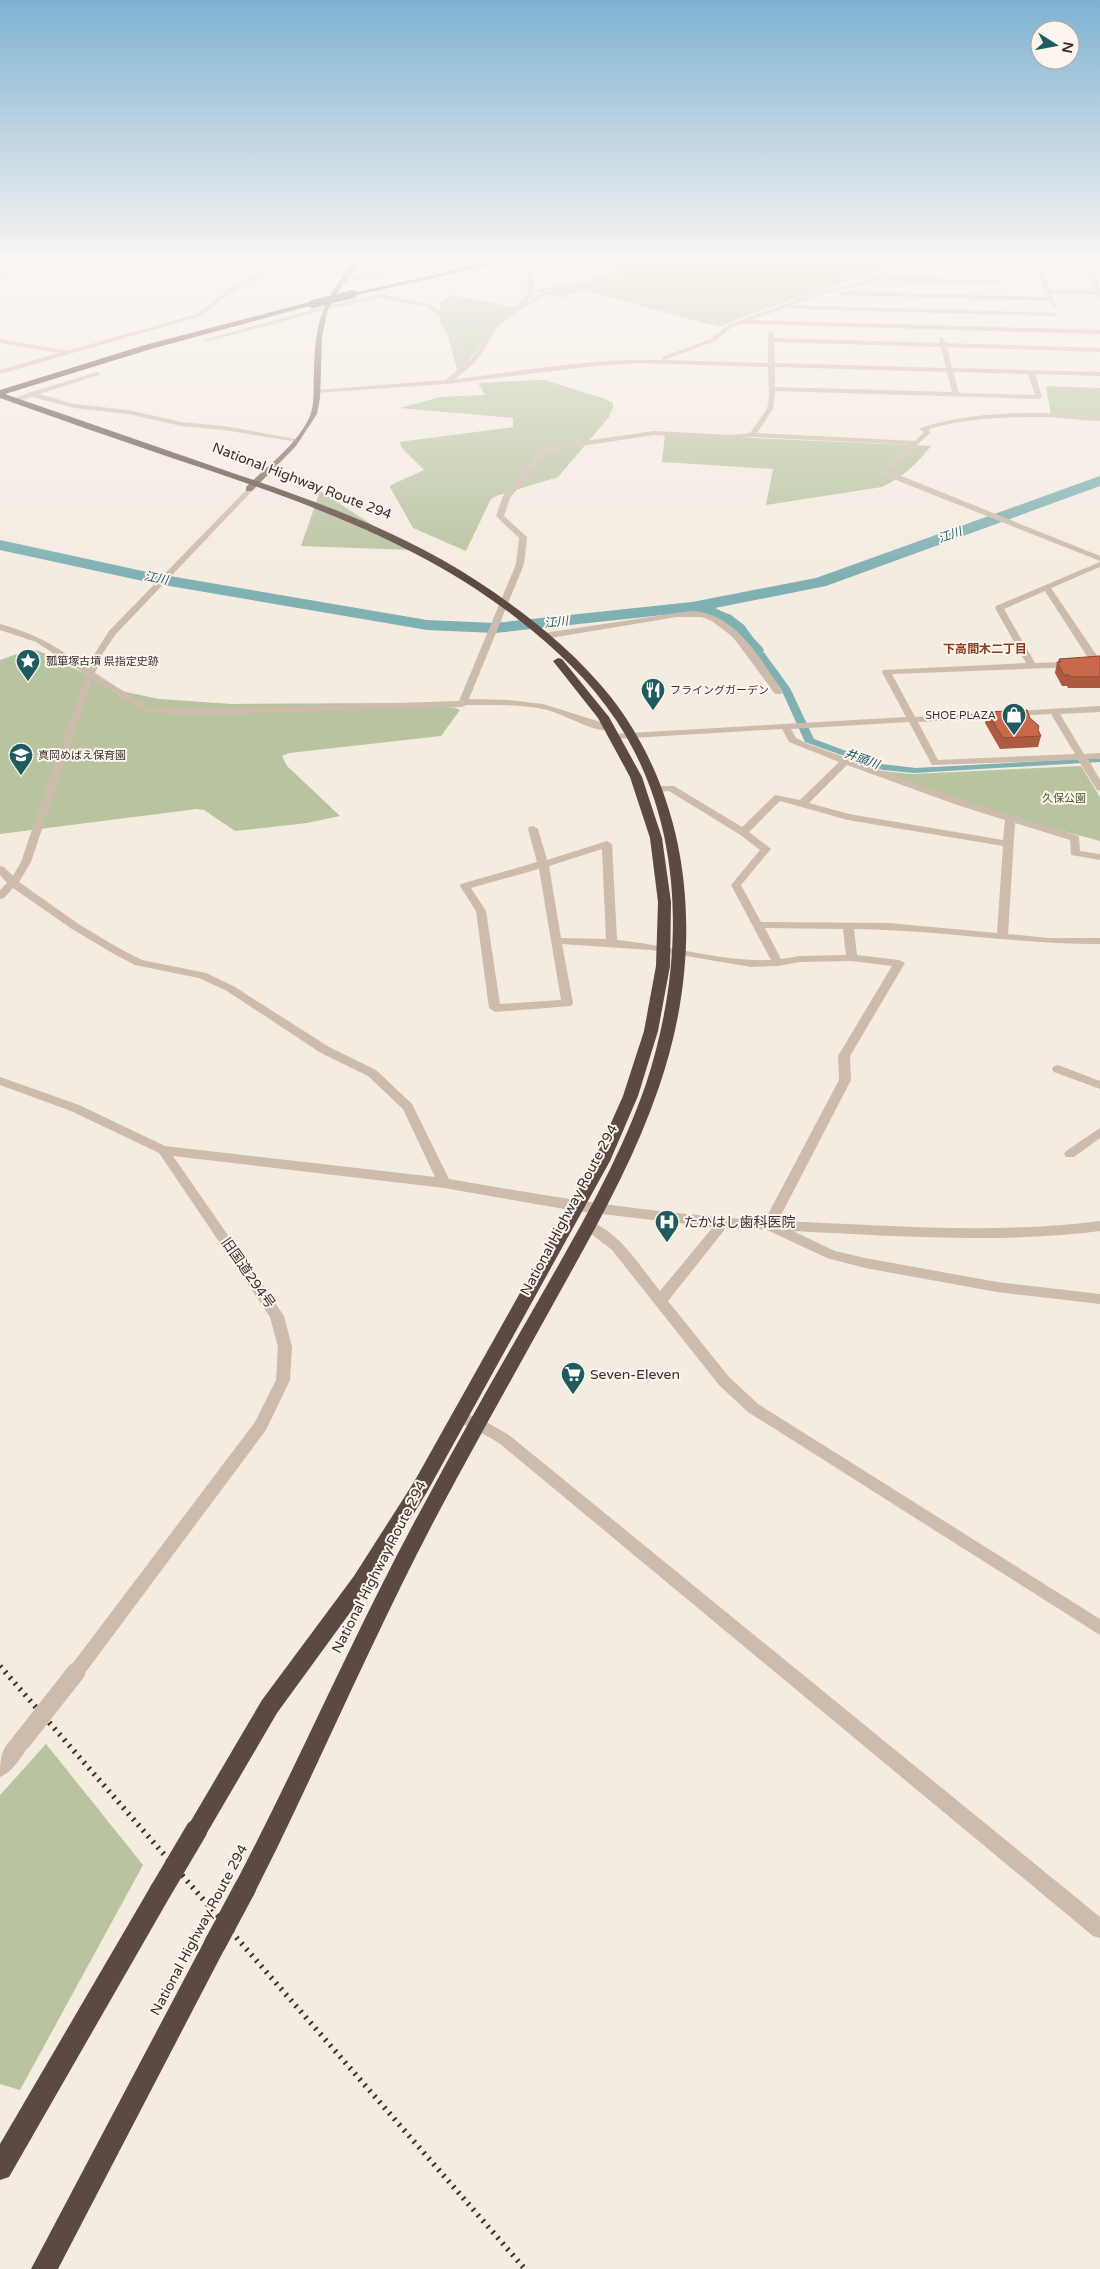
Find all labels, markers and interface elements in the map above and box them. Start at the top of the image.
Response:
north arrow [1030,20,1080,70]
text: N [1058,40,1077,55]
street label: National Highway Route 294 [210,439,394,523]
water label: 江川 [936,524,966,546]
water label: 江川 [143,569,171,588]
water label: 江川 [543,614,571,630]
district label: 下高間木二丁目 [943,642,1027,656]
place icon: 瓢箪塚古墳 県指定史跡 [15,648,41,682]
place label: 瓢箪塚古墳 県指定史跡 [46,655,159,668]
restaurant icon: フライングガーデン [640,677,666,711]
place label: フライングガーデン [670,684,769,697]
shop icon: SHOE PLAZA [1001,702,1027,736]
place label: SHOE PLAZA [925,709,996,722]
school or university icon: 真岡めばえ保育園 [8,742,34,776]
water label: 井頭川 [843,746,883,772]
place label: 真岡めばえ保育園 [38,749,126,762]
park label: 久保公園 [1042,792,1086,805]
street label: National Highway Route 294 [517,1121,621,1298]
hospital icon: たかはし歯科医院 [654,1209,680,1243]
place label: たかはし歯科医院 [684,1214,795,1231]
street label: 旧国道294号 [217,1234,279,1312]
supermarket icon: Seven-Eleven [560,1361,586,1395]
place label: Seven-Eleven [590,1366,680,1383]
street label: National Highway Route 294 [328,1478,430,1656]
street label: National Highway Route 294 [147,1841,251,2018]

